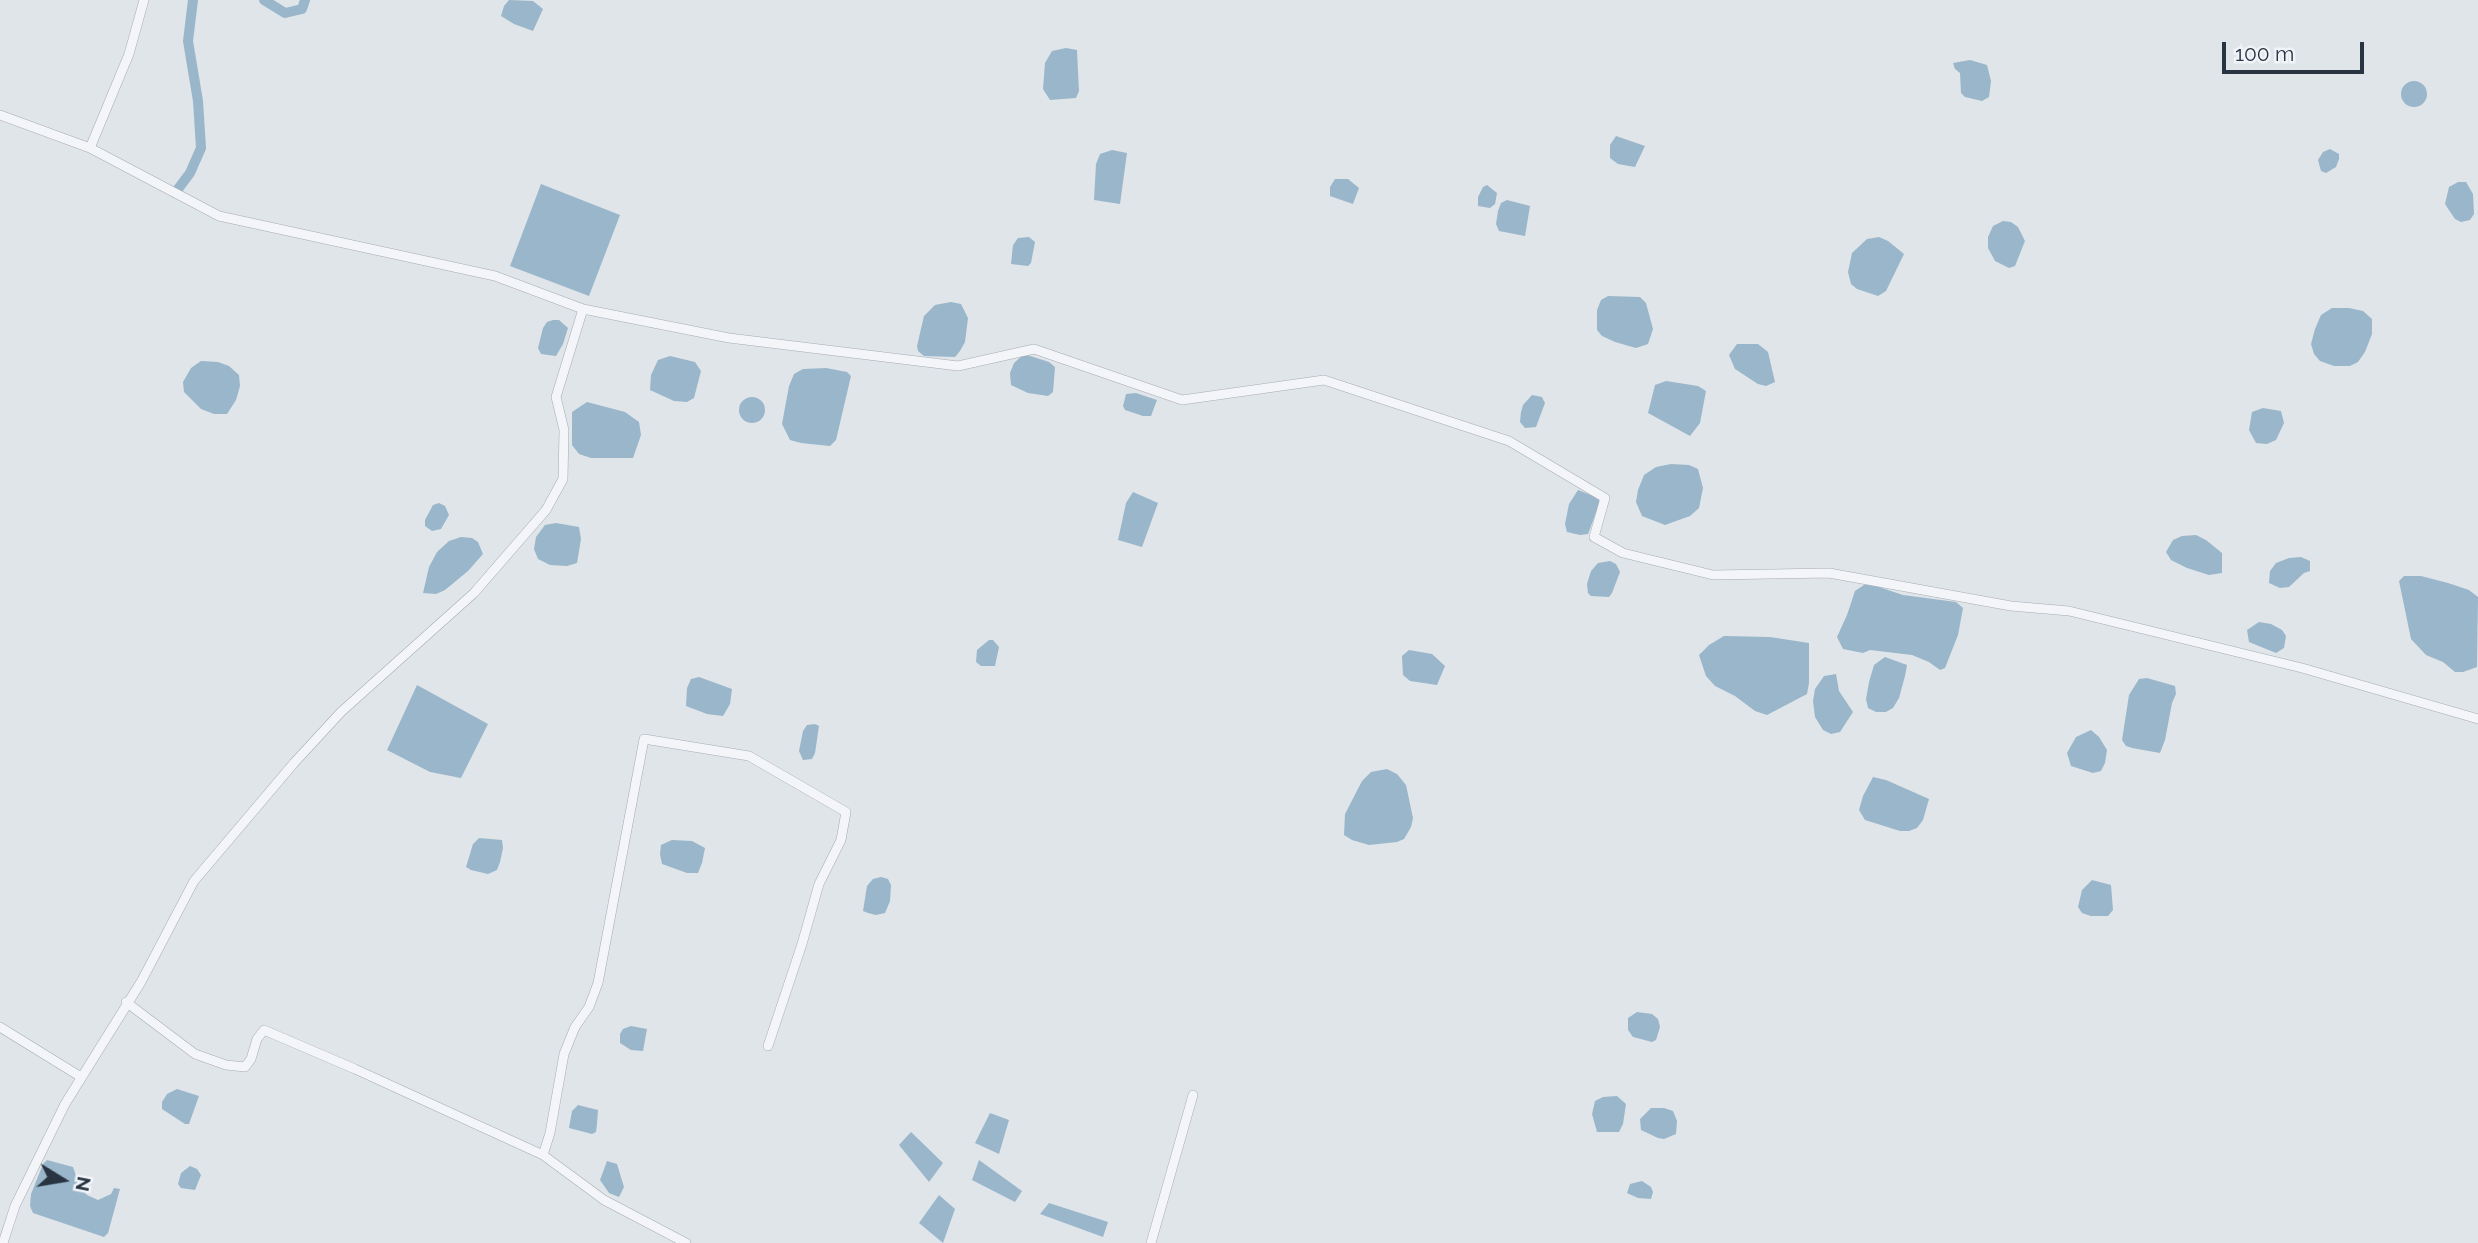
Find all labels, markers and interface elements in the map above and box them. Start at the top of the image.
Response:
scale bar [2226,28,2368,72]
text: 100 m [2235,41,2294,66]
north arrow [28,1145,98,1215]
text: N [71,1175,96,1193]

